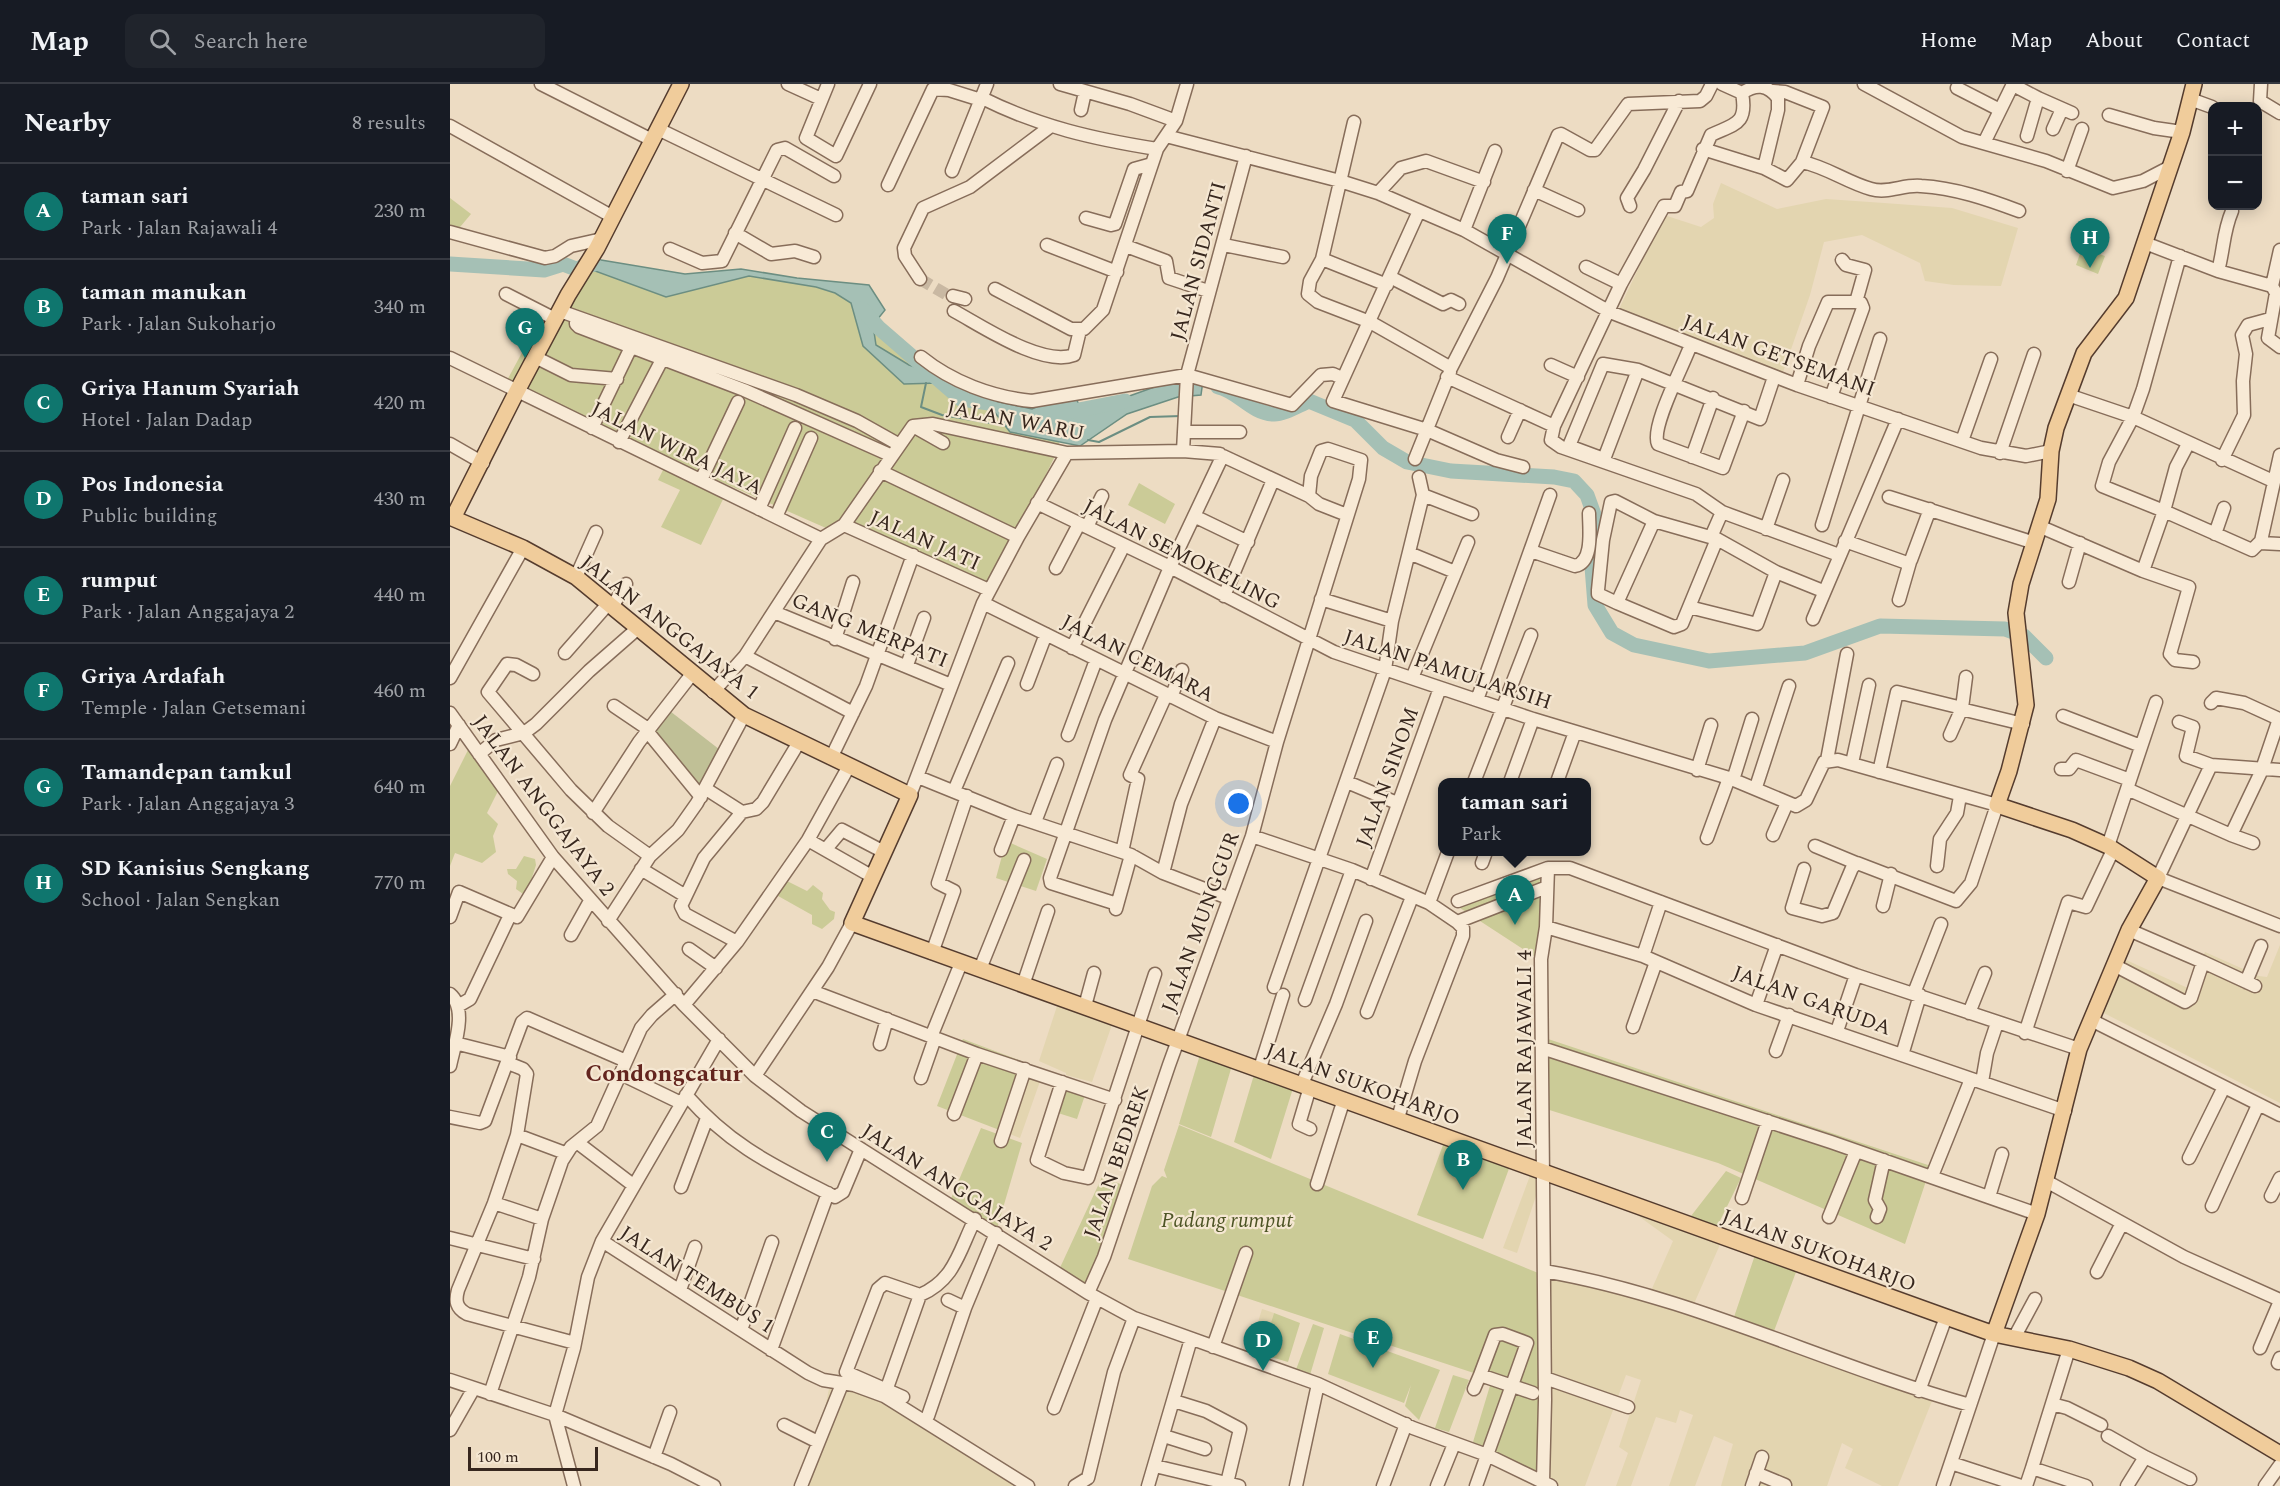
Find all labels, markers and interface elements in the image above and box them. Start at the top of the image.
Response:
search box [125,14,545,68]
text: Map [30,20,89,63]
icon: search [146,25,179,58]
text: Search here [194,25,308,58]
text: Home [1920,25,1977,57]
text: Map [2010,25,2052,57]
text: About [2085,25,2143,57]
text: Contact [2176,25,2250,57]
map controls [2208,102,2262,210]
button: + [2208,102,2262,156]
text: Nearby [24,103,110,143]
text: 8 results [352,108,426,138]
button: − [2208,156,2262,210]
street label: JALAN SIDANTI [1162,178,1236,344]
text: taman sari [81,180,189,213]
text: A [36,196,51,226]
text: 230 m [374,196,426,226]
text: Park · Jalan Rajawali 4 [81,213,278,243]
pin: F [1488,214,1526,264]
pin: H [2070,218,2110,268]
text: taman manukan [81,276,247,309]
text: B [36,292,51,322]
text: 340 m [374,292,426,322]
street label: JALAN GETSEMANI [1678,306,1880,406]
pin: G [506,308,544,358]
text: Park · Jalan Sukoharjo [81,309,276,339]
text: Griya Hanum Syariah [81,372,300,405]
text: C [36,388,51,418]
text: 420 m [374,388,426,418]
street label: JALAN WARU [944,392,1087,450]
street label: JALAN WIRA JAYA [585,393,768,505]
text: Hotel · Jalan Dadap [81,405,252,435]
text: Pos Indonesia [81,468,223,501]
text: D [35,484,52,514]
text: 430 m [374,484,426,514]
street label: JALAN SEMOKELING [1077,491,1286,619]
text: Public building [81,501,217,531]
street label: JALAN JATI [864,502,985,580]
street label: JALAN ANGGAJAYA 1 [573,547,766,708]
text: rumput [81,564,158,597]
text: E [37,580,50,610]
text: 440 m [374,580,426,610]
street label: GANG MERPATI [786,585,953,677]
text: Park · Jalan Anggajaya 2 [81,597,294,627]
street label: JALAN CEMARA [1055,606,1220,711]
street label: JALAN PAMULARSIH [1339,621,1556,719]
text: Griya Ardafah [81,660,225,693]
text: F [37,676,50,706]
text: 460 m [374,676,426,706]
text: Temple · Jalan Getsemani [81,693,307,723]
street label: JALAN SINOM [1348,703,1428,852]
street label: JALAN ANGGAJAYA 2 [464,708,622,903]
text: Tamandepan tamkul [81,756,292,789]
text: G [36,772,51,802]
text: 640 m [374,772,426,802]
popup [1438,778,1591,856]
text: taman sari [1461,786,1568,819]
text: Park · Jalan Anggajaya 3 [81,789,294,819]
your location [1224,789,1253,818]
text: Park [1461,819,1502,849]
street label: JALAN MUNGGUR [1153,827,1249,1017]
text: SD Kanisius Sengkang [81,852,310,885]
text: H [35,868,52,898]
text: 770 m [374,868,426,898]
pin: A [1496,876,1534,925]
text: School · Jalan Sengkan [81,885,280,915]
street label: JALAN RAJAWALI 4 [1509,949,1541,1148]
street label: JALAN GARUDA [1728,957,1896,1045]
street label: JALAN SUKOHARJO [1261,1035,1464,1135]
district label: Condongcatur [585,1056,744,1092]
street label: JALAN BEDREK [1076,1081,1158,1243]
pin: C [808,1112,847,1162]
street label: JALAN ANGGAJAYA 2 [855,1116,1058,1260]
pin: B [1444,1140,1482,1190]
street label: JALAN SUKOHARJO [1717,1201,1920,1301]
park label: Padang rumput [1161,1205,1293,1237]
street label: JALAN TEMBUS 1 [613,1218,780,1342]
pin: E [1354,1318,1392,1368]
pin: D [1244,1322,1282,1371]
scale bar [468,1444,598,1472]
text: 100 m [477,1445,519,1469]

